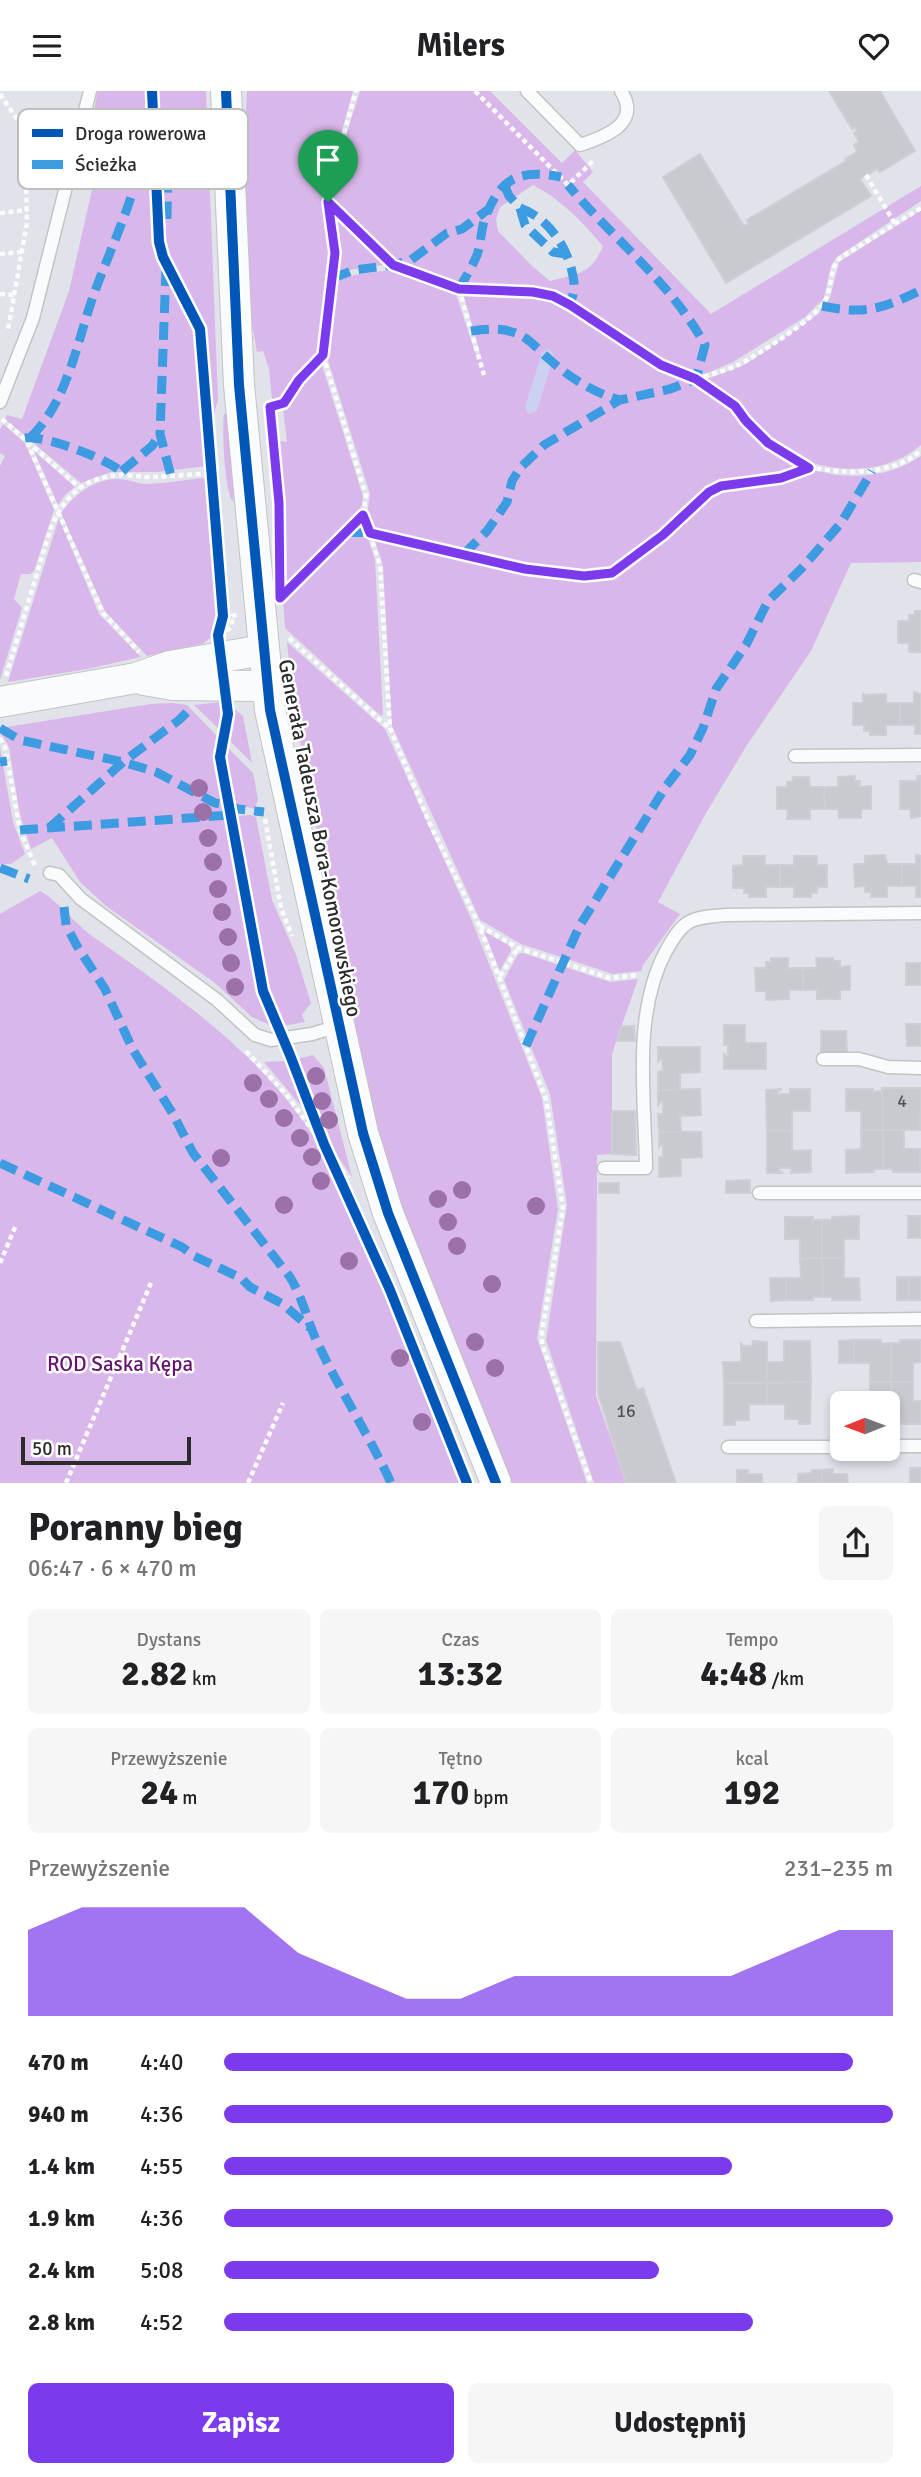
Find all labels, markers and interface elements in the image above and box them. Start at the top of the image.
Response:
text: Milers [416,26,505,65]
icon: menu [28,27,66,65]
icon: heart [855,27,893,65]
legend [18,109,248,189]
text: Droga rowerowa [75,122,206,146]
pin [298,130,358,202]
icon: arrive [309,141,347,179]
text: Ścieżka [75,153,137,177]
street label: Generała Tadeusza Bora-Komorowskiego [273,657,367,1019]
house number: 4 [897,1090,907,1112]
park label: ROD Saska Kępa [47,1351,193,1377]
north arrow [830,1391,900,1461]
map controls [830,1391,900,1461]
house number: 16 [616,1400,636,1422]
scale bar [21,1434,191,1466]
text: 50 m [32,1437,72,1461]
text: Poranny bieg [28,1504,243,1551]
button: share [819,1506,893,1580]
text: 06:47 · 6 × 470 m [28,1554,197,1583]
text: Dystans [137,1628,201,1652]
text: Czas [442,1628,479,1652]
text: Tempo [726,1628,778,1652]
text: 2.82 [121,1652,188,1695]
text: 13:32 [418,1652,503,1695]
text: 4:48 [700,1652,767,1695]
text: km [188,1667,217,1691]
text: /km [767,1667,804,1691]
text: Przewyższenie [110,1747,227,1771]
text: Tętno [438,1747,483,1771]
text: kcal [735,1747,769,1771]
text: 24 [140,1771,178,1814]
text: 170 [412,1771,469,1814]
text: 192 [724,1771,781,1814]
text: m [178,1786,197,1810]
text: bpm [469,1786,509,1810]
text: Przewyższenie [28,1854,170,1883]
text: 231–235 m [784,1854,893,1883]
text: 470 m [28,2048,89,2077]
text: 4:40 [140,2048,183,2077]
text: 940 m [28,2100,89,2129]
text: 4:36 [140,2100,183,2129]
text: 1.4 km [28,2152,95,2181]
text: 4:55 [140,2152,183,2181]
text: 1.9 km [28,2204,95,2233]
text: 4:36 [140,2204,183,2233]
text: 2.4 km [28,2256,95,2285]
text: 5:08 [140,2256,183,2285]
text: 2.8 km [28,2308,95,2337]
text: 4:52 [140,2308,183,2337]
button: Zapisz [28,2383,454,2463]
button: Udostępnij [468,2383,893,2463]

